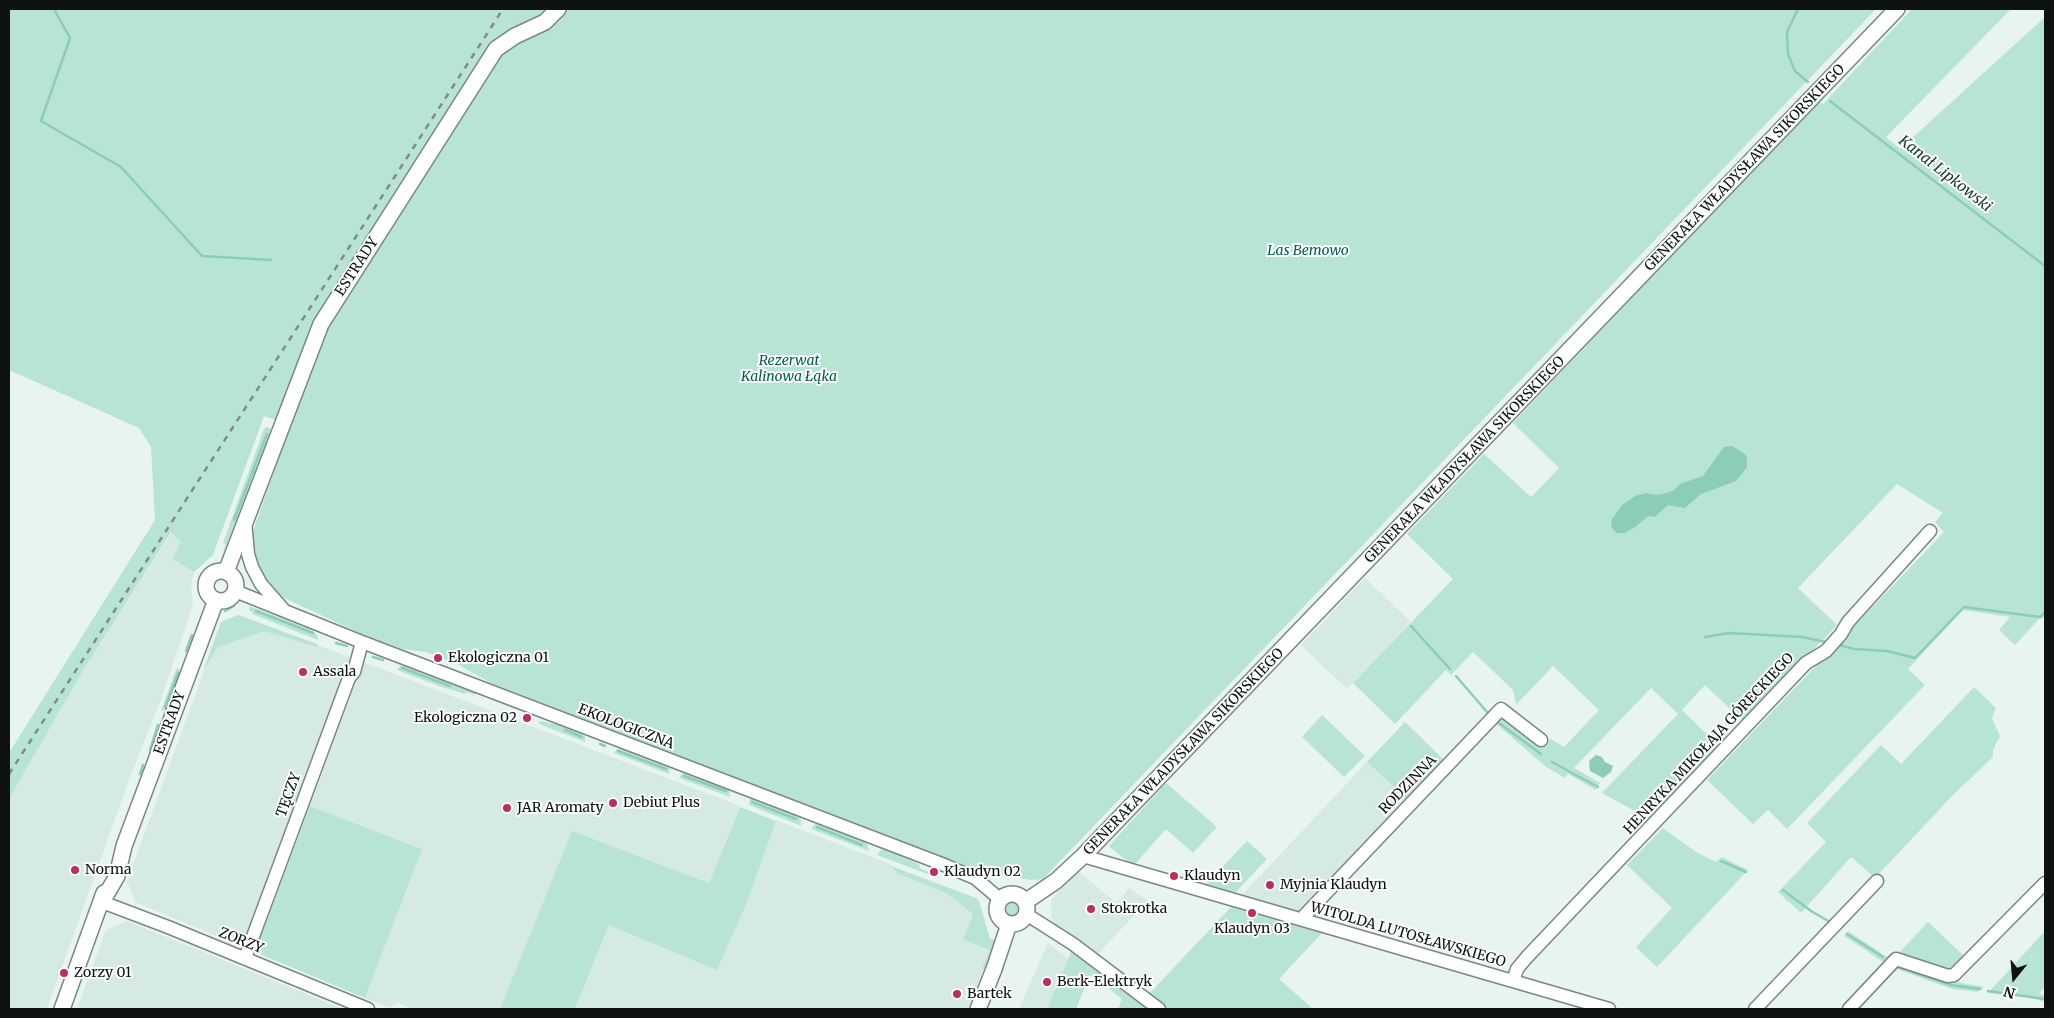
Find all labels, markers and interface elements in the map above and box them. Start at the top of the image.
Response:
street label: GENERAŁA WŁADYSŁAWA SIKORSKIEGO [1641,61,1849,275]
water label: Kanał Lipkowski [1895,132,1995,216]
street label: ESTRADY [332,235,382,299]
park label: Las Bemowo [1267,243,1349,259]
park label: Rezerwat Kalinowa Łąka [741,353,837,386]
street label: GENERAŁA WŁADYSŁAWA SIKORSKIEGO [1361,353,1569,567]
street label: GENERAŁA WŁADYSŁAWA SIKORSKIEGO [1080,645,1288,859]
place label: Ekologiczna 01 [448,650,549,666]
street label: HENRYKA MIKOŁAJA GÓRECKIEGO [1620,650,1798,838]
marker: Ekologiczna 01 [432,652,444,664]
place label: Assala [313,664,356,680]
marker: Assala [297,666,309,678]
street label: ESTRADY [151,689,189,757]
street label: EKOLOGICZNA [576,701,676,753]
place label: Ekologiczna 02 [414,710,517,726]
marker: Ekologiczna 02 [521,712,533,724]
street label: RODZINNA [1376,752,1440,818]
street label: TĘCZY [273,771,305,819]
place label: Debiut Plus [623,795,700,811]
marker: Debiut Plus [607,797,619,809]
place label: JAR Aromaty [517,800,604,816]
marker: JAR Aromaty [501,802,513,814]
place label: Norma [85,862,132,878]
marker: Norma [69,864,81,876]
place label: Klaudyn 02 [944,864,1021,880]
marker: Klaudyn 02 [928,866,940,878]
place label: Klaudyn [1184,868,1240,884]
marker: Klaudyn [1168,870,1180,882]
place label: Myjnia Klaudyn [1280,877,1387,893]
marker: Myjnia Klaudyn [1264,879,1276,891]
street label: WITOLDA LUTOSŁAWSKIEGO [1308,899,1508,971]
place label: Stokrotka [1101,901,1167,917]
marker: Stokrotka [1085,903,1097,915]
marker: Klaudyn 03 [1246,907,1258,919]
place label: Klaudyn 03 [1214,921,1290,937]
street label: ZORZY [216,924,266,958]
north arrow [1989,953,2039,1003]
place label: Zorzy 01 [74,965,131,981]
marker: Zorzy 01 [58,967,70,979]
place label: Berk-Elektryk [1057,974,1152,990]
marker: Berk-Elektryk [1041,976,1053,988]
text: N [2002,982,2018,1003]
place label: Bartek [967,986,1012,1002]
marker: Bartek [951,988,963,1000]

